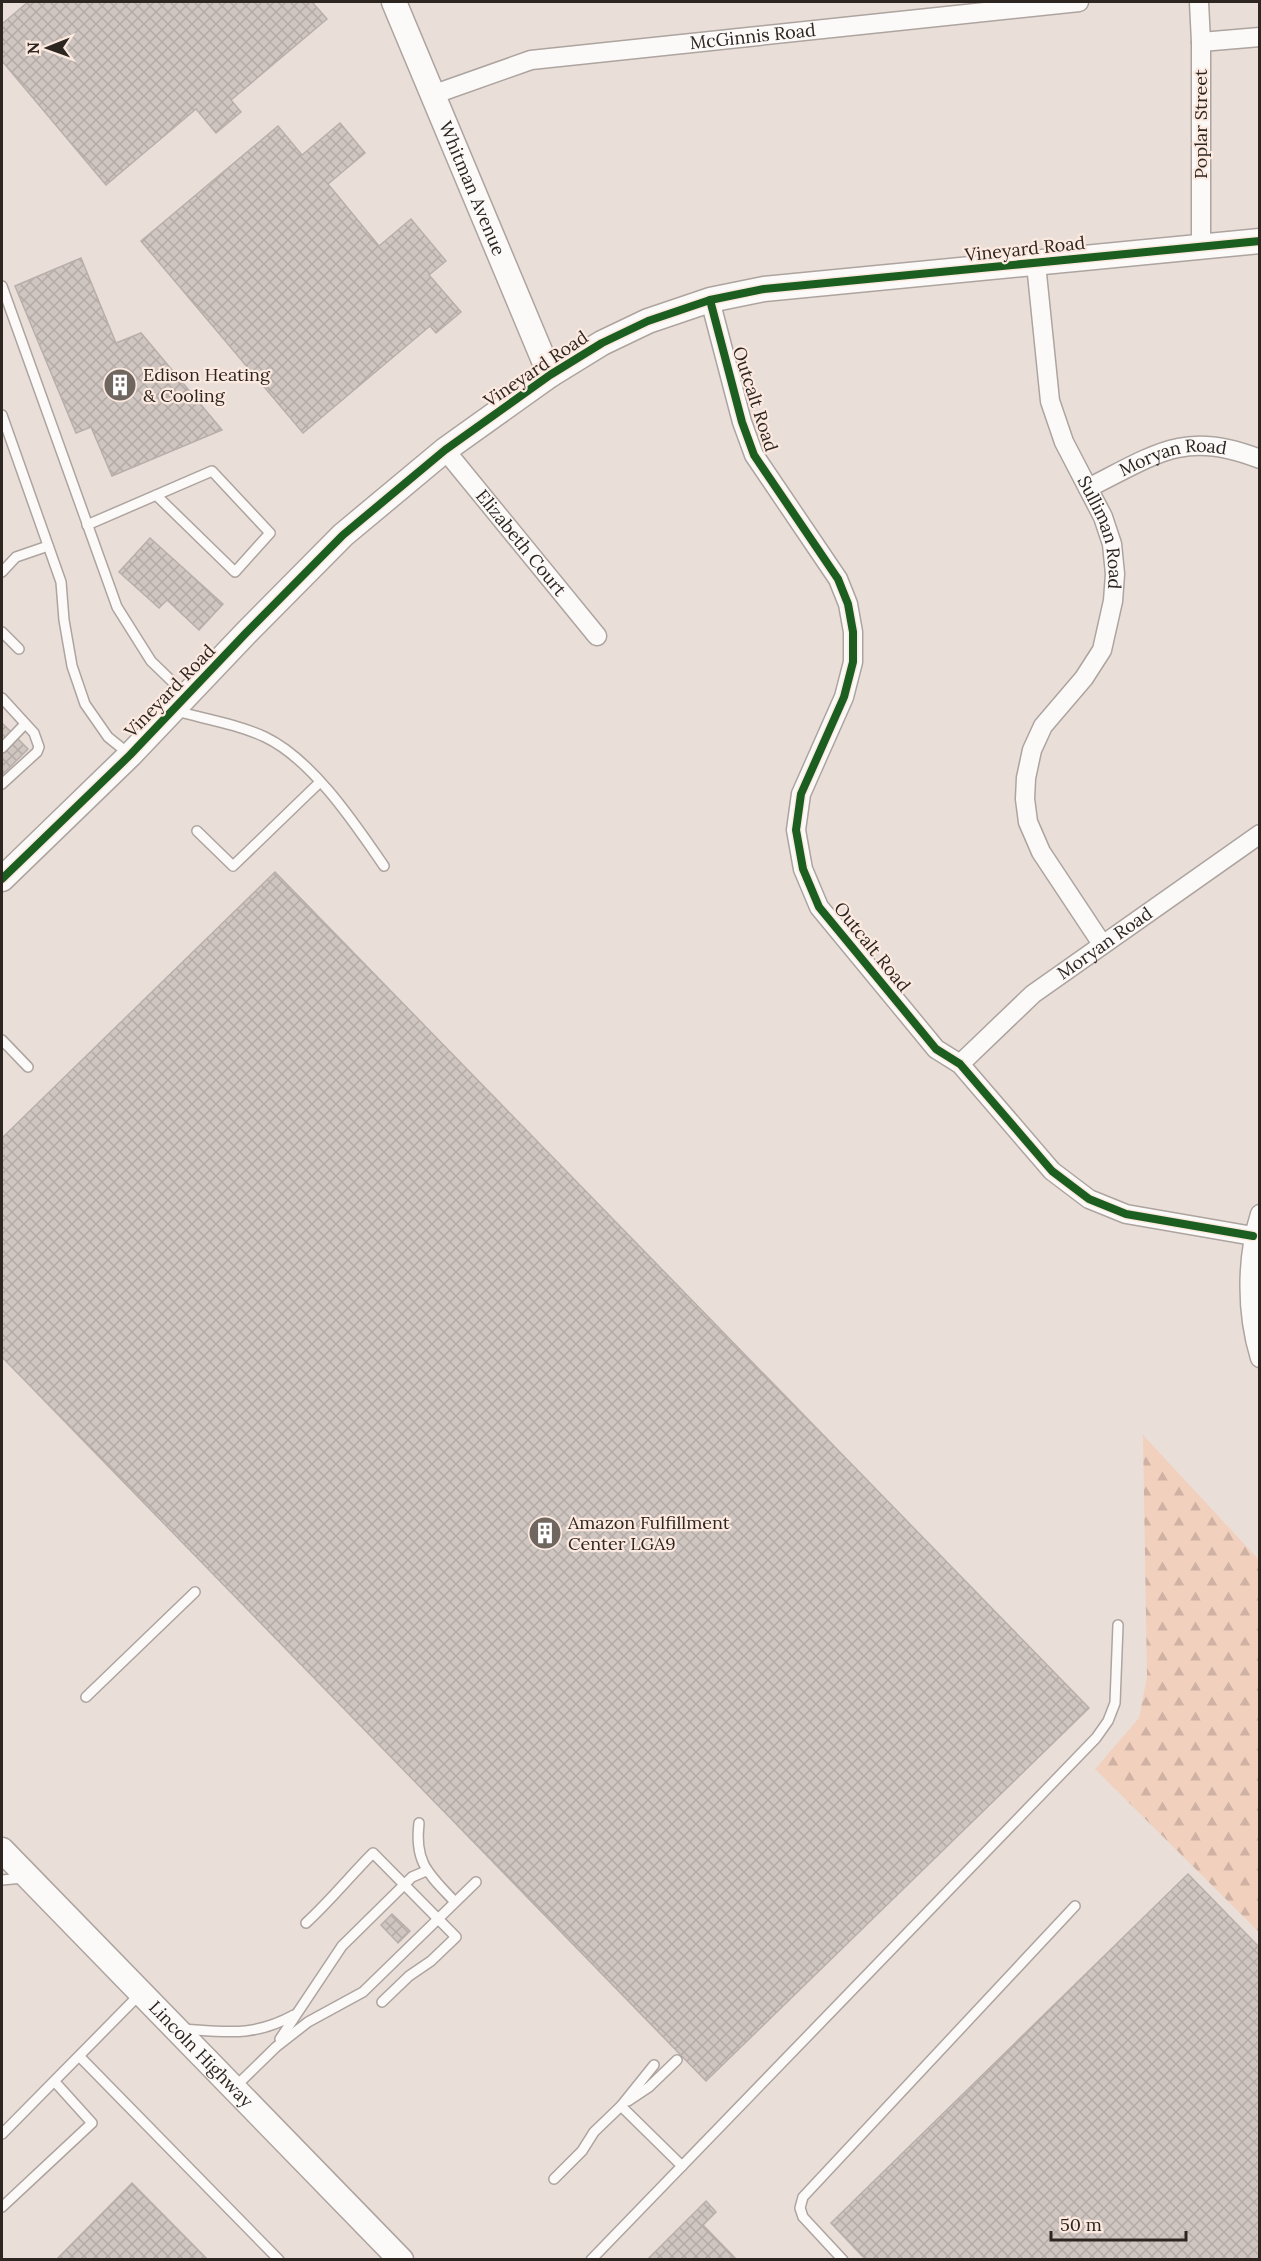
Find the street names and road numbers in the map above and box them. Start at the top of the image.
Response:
street label: McGinnis Road [689,18,817,54]
street label: Poplar Street [1189,69,1212,179]
street label: Whitman Avenue [434,117,511,259]
street label: Vineyard Road [963,231,1086,266]
street label: Vineyard Road [478,325,592,412]
street label: Outcalt Road [728,343,783,455]
street label: Moryan Road [1115,434,1229,481]
street label: Sulliman Road [1073,472,1127,590]
street label: Elizabeth Court [471,485,572,601]
street label: Vineyard Road [119,639,220,743]
street label: Outcalt Road [829,897,916,997]
street label: Moryan Road [1052,901,1157,984]
street label: Lincoln Highway [144,1996,259,2112]

